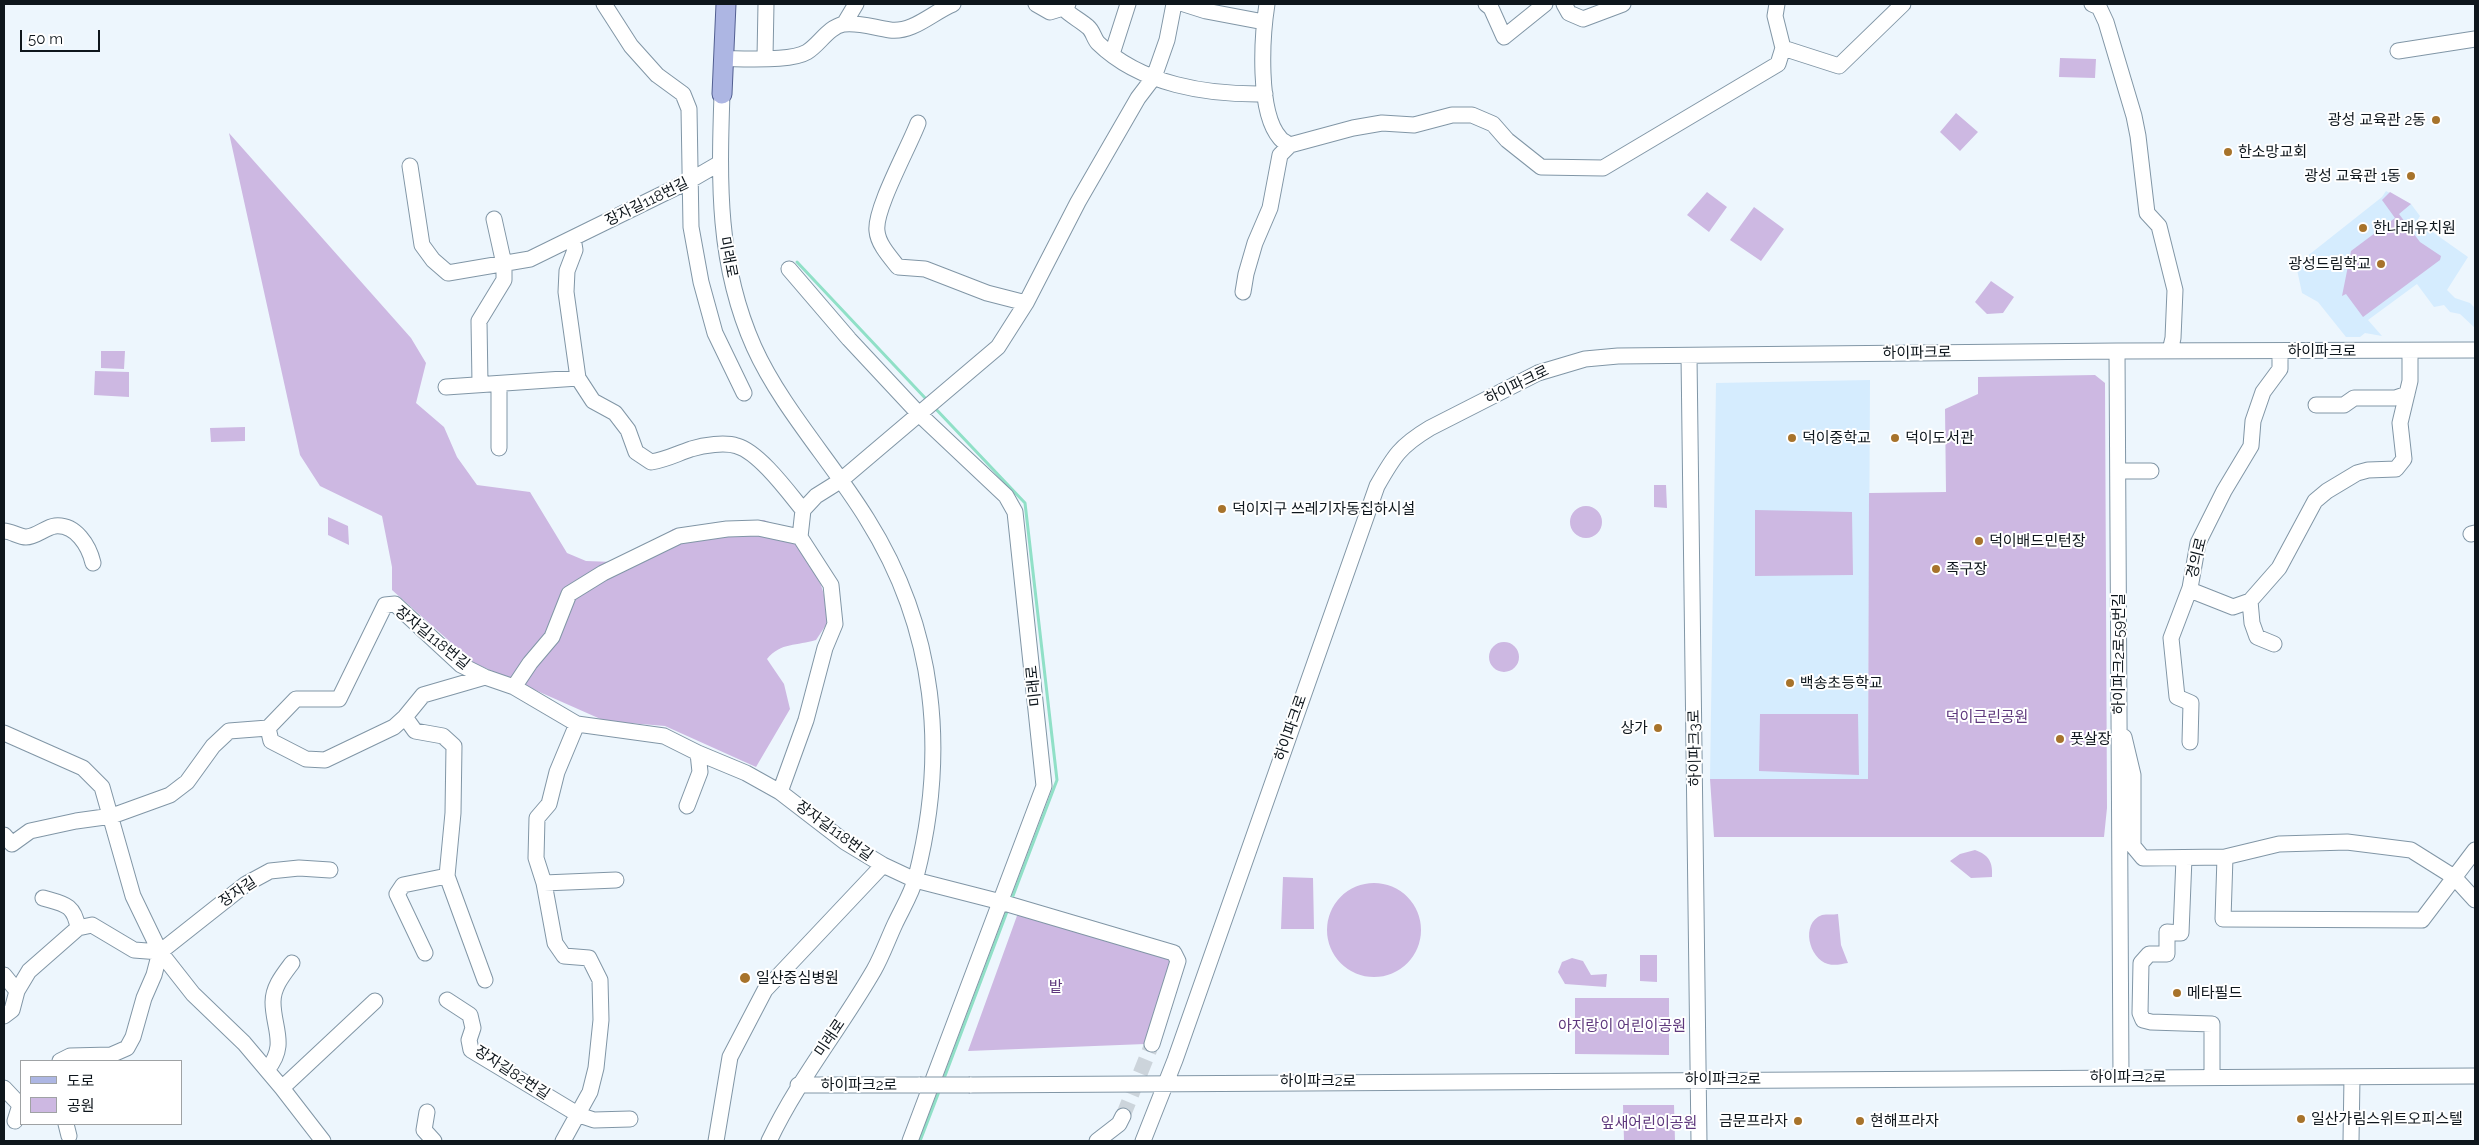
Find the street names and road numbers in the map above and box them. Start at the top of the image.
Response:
street label: 장자길118번길 [602,174,692,230]
street label: 미래로 [715,235,741,279]
street label: 하이파크로 [2288,342,2356,360]
street label: 하이파크로 [1882,343,1952,363]
street label: 하이파크로 [1482,362,1552,408]
street label: 경의로 [2183,536,2211,580]
street label: 하이파크2로59번길 [2110,593,2128,715]
street label: 장자길118번길 [391,602,473,674]
street label: 미래로 [1023,664,1045,708]
street label: 하이파크로 [1271,692,1311,764]
street label: 하이파크3로 [1685,709,1705,787]
street label: 장자길118번길 [792,797,876,865]
street label: 장자길 [216,873,260,911]
street label: 미래로 [811,1016,849,1060]
street label: 장자길82번길 [471,1042,553,1104]
street label: 하이파크2로 [2090,1068,2166,1086]
street label: 하이파크2로 [1685,1070,1761,1088]
street label: 하이파크2로 [1280,1072,1356,1090]
street label: 하이파크2로 [821,1076,897,1094]

